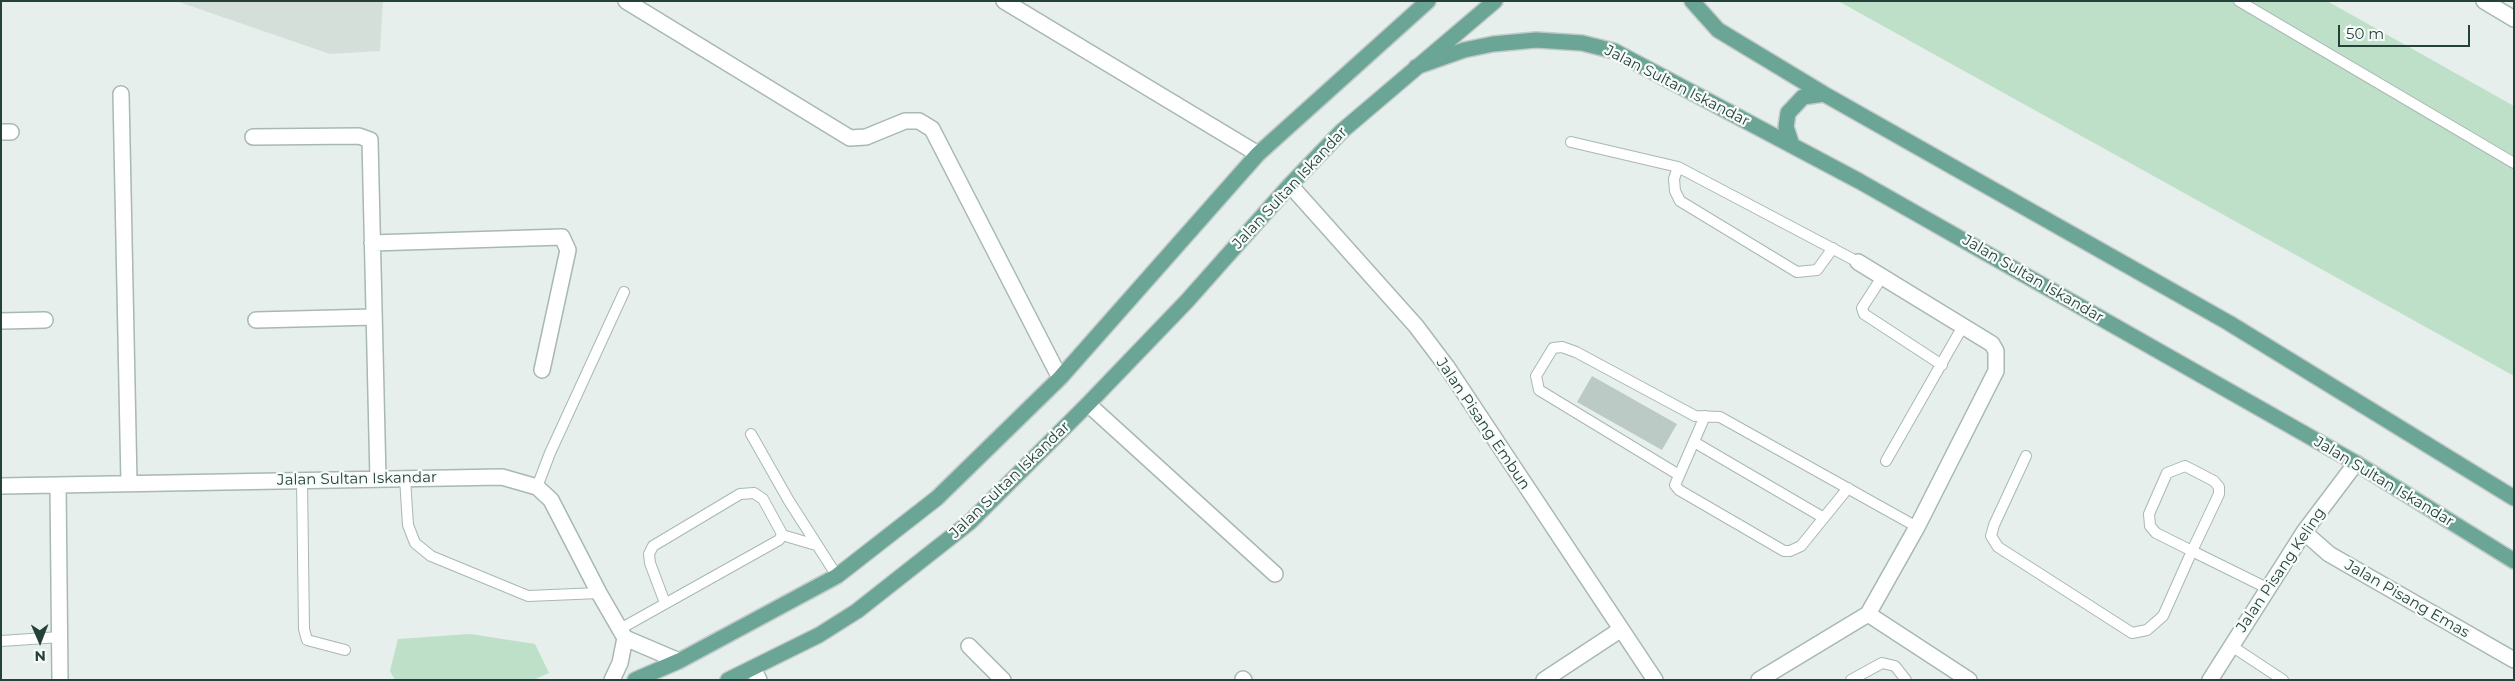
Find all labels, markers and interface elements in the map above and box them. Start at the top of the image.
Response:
scale bar [2340,15,2472,47]
text: 50 m [2346,24,2384,43]
street label: Jalan Sultan Iskandar [1602,42,1752,130]
street label: Jalan Sultan Iskandar [1229,123,1351,253]
street label: Jalan Sultan Iskandar [1959,231,2107,327]
street label: Jalan Pisang Embun [1432,355,1534,493]
street label: Jalan Sultan Iskandar [946,418,1074,542]
street label: Jalan Sultan Iskandar [2311,433,2457,531]
street label: Jalan Sultan Iskandar [277,469,437,489]
street label: Jalan Pisang Keling [2233,504,2329,636]
street label: Jalan Pisang Emas [2342,556,2472,642]
north arrow [15,616,65,666]
text: N [34,647,46,665]

